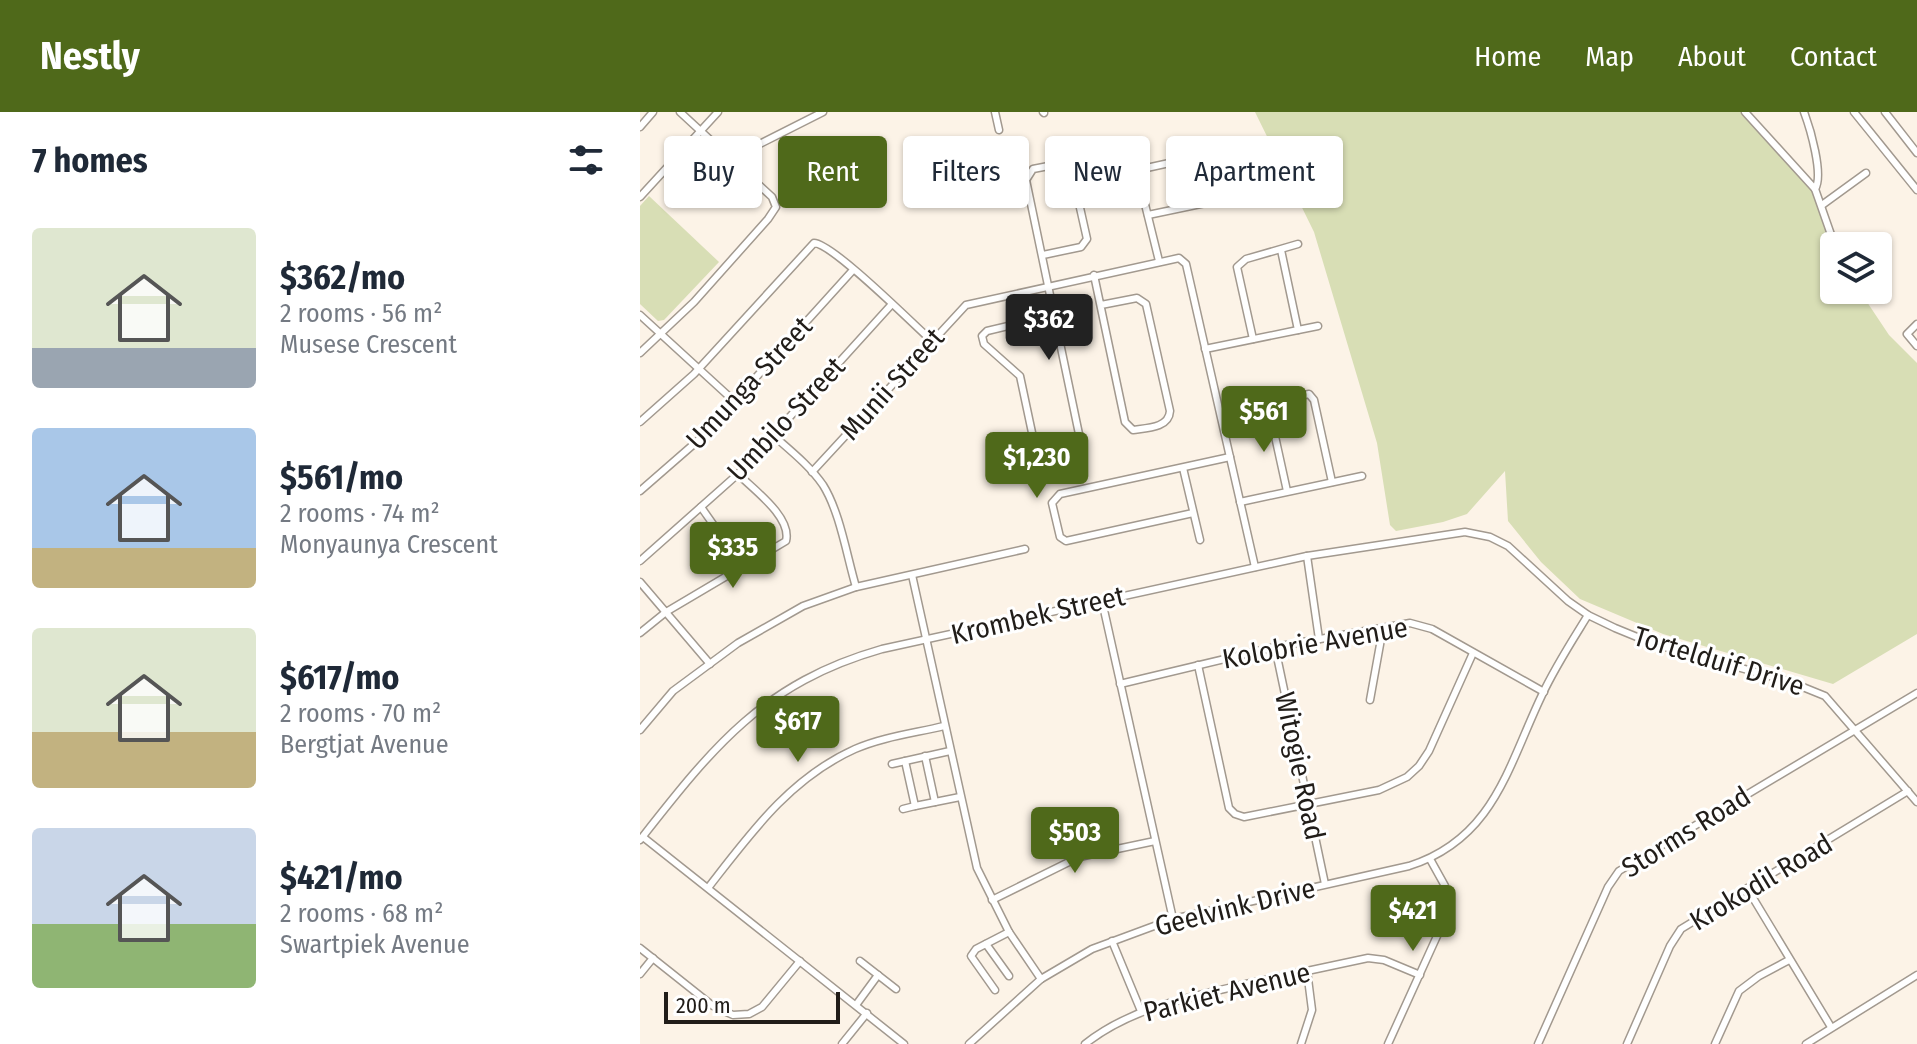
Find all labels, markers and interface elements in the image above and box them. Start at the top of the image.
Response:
text: Nestly [40,33,140,79]
text: Home [1474,40,1541,73]
text: Map [1585,40,1634,73]
text: About [1678,40,1746,73]
text: Contact [1790,40,1877,73]
chip: Buy [664,136,762,208]
chip: Rent [778,136,887,208]
chip: Filters [903,136,1029,208]
chip: New [1045,136,1150,208]
chip: Apartment [1166,136,1343,208]
icon: filters [564,138,608,182]
text: 7 homes [32,140,148,181]
map controls [1820,232,1892,304]
button: layers [1820,232,1892,304]
text: $362/mo [280,257,405,298]
icon: home [96,260,192,356]
pin: $362 [1002,294,1096,362]
text: 2 rooms · 56 m² [280,298,442,329]
text: $362 [1024,304,1074,335]
street label: Umunga Street [679,309,819,456]
street label: Munii Street [833,321,951,447]
text: Musese Crescent [280,329,457,360]
street label: Umbilo Street [720,350,852,488]
pin: $561 [1217,386,1311,454]
text: $561 [1240,396,1288,427]
pin: $1,230 [972,432,1102,500]
text: $1,230 [1003,442,1071,473]
text: $561/mo [280,457,403,498]
icon: home [96,460,192,556]
text: 2 rooms · 74 m² [280,498,440,529]
pin: $335 [686,522,780,590]
text: Monyaunya Crescent [280,529,498,560]
text: $335 [708,532,758,563]
street label: Krombek Street [948,579,1129,651]
street label: Kolobrie Avenue [1220,610,1410,676]
street label: Tortelduif Drive [1630,619,1808,703]
text: $617/mo [280,657,399,698]
icon: home [96,660,192,756]
street label: Witogie Road [1268,689,1332,843]
pin: $617 [751,696,845,764]
text: 2 rooms · 70 m² [280,698,441,729]
text: $617 [774,706,822,737]
text: Bergtjat Avenue [280,729,449,760]
street label: Storms Road [1616,780,1756,884]
pin: $503 [1028,807,1122,875]
text: $503 [1049,817,1101,848]
street label: Krokodil Road [1684,827,1838,937]
text: $421/mo [280,857,403,898]
icon: home [96,860,192,956]
street label: Geelvink Drive [1151,871,1319,943]
pin: $421 [1366,885,1460,953]
text: $421 [1389,895,1437,926]
text: 2 rooms · 68 m² [280,898,443,929]
text: Swartpiek Avenue [280,929,470,960]
street label: Parkiet Avenue [1140,955,1314,1029]
scale bar [664,988,840,1024]
text: 200 m [676,992,731,1019]

